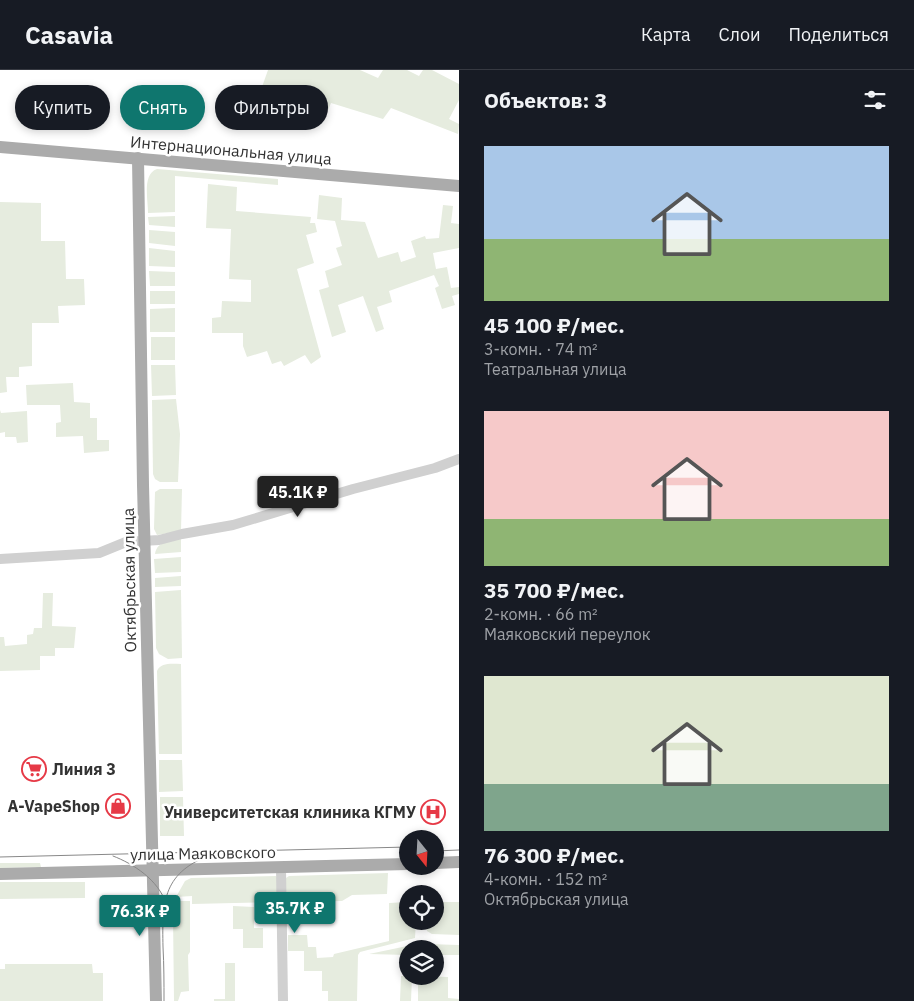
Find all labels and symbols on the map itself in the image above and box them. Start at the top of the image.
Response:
street label: Интернациональная улица [129,131,333,169]
pin: 45.1K ₽ [252,476,344,518]
street label: Октябрьская улица [118,507,140,652]
supermarket icon: Линия 3 [21,756,47,782]
place label: Линия 3 [52,759,116,779]
shop icon: A-VapeShop [105,793,131,819]
place label: A-VapeShop [8,796,100,816]
hospital icon: Университетская клиника КГМУ [420,799,446,825]
place label: Университетская клиника КГМУ [164,802,416,822]
north arrow [399,830,444,875]
street label: улица Маяковского [130,842,276,864]
pin: 35.7K ₽ [249,892,341,934]
pin: 76.3K ₽ [94,894,186,937]

